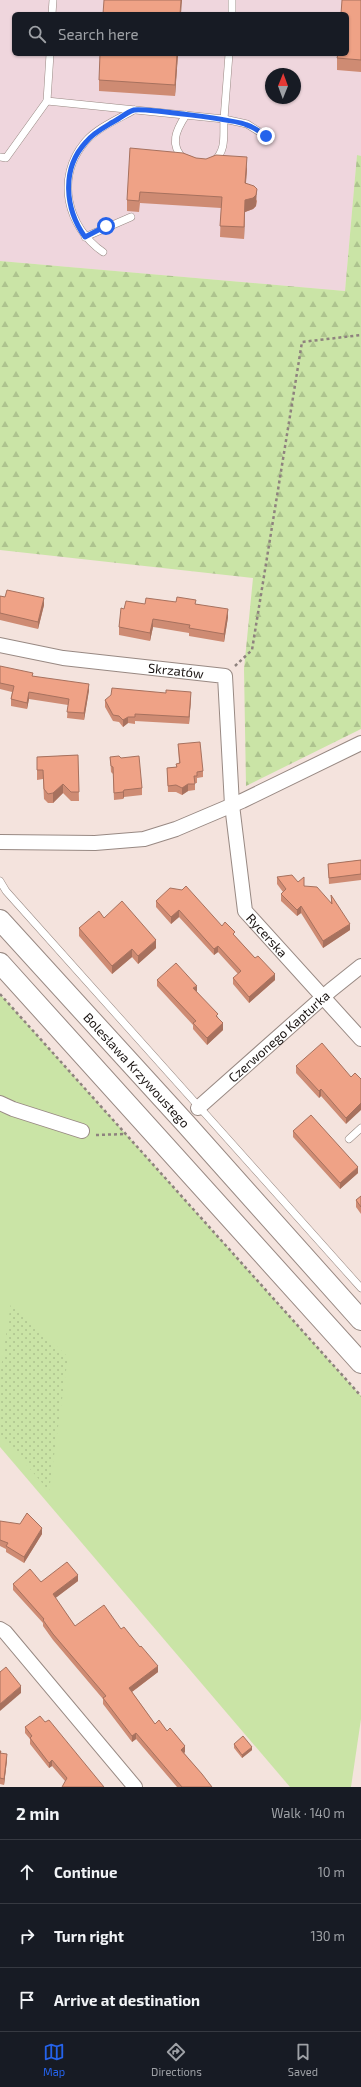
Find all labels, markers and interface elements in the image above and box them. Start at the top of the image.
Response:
search box [12,12,349,56]
icon: search [26,23,48,45]
text: Search here [58,25,139,43]
north arrow [265,68,301,104]
route end [257,127,275,145]
route start [97,217,115,235]
street label: Skrzatów [147,660,205,682]
street label: Rycerska [243,910,291,960]
street label: Czerwonego Kapturka [225,987,333,1085]
street label: Bolesława Krzywoustego [80,1009,193,1131]
text: 2 min [16,1803,59,1823]
text: Walk · 140 m [271,1805,345,1821]
icon: ahead [16,1861,38,1883]
text: Continue [54,1863,117,1881]
text: 10 m [318,1864,345,1880]
icon: right [16,1925,38,1947]
text: Turn right [54,1927,124,1945]
text: 130 m [310,1928,345,1944]
icon: arrive [16,1989,38,2011]
text: Arrive at destination [54,1991,200,2009]
tab: Map [43,2041,65,2078]
tab: Directions [151,2041,202,2078]
tab: Saved [288,2041,318,2078]

